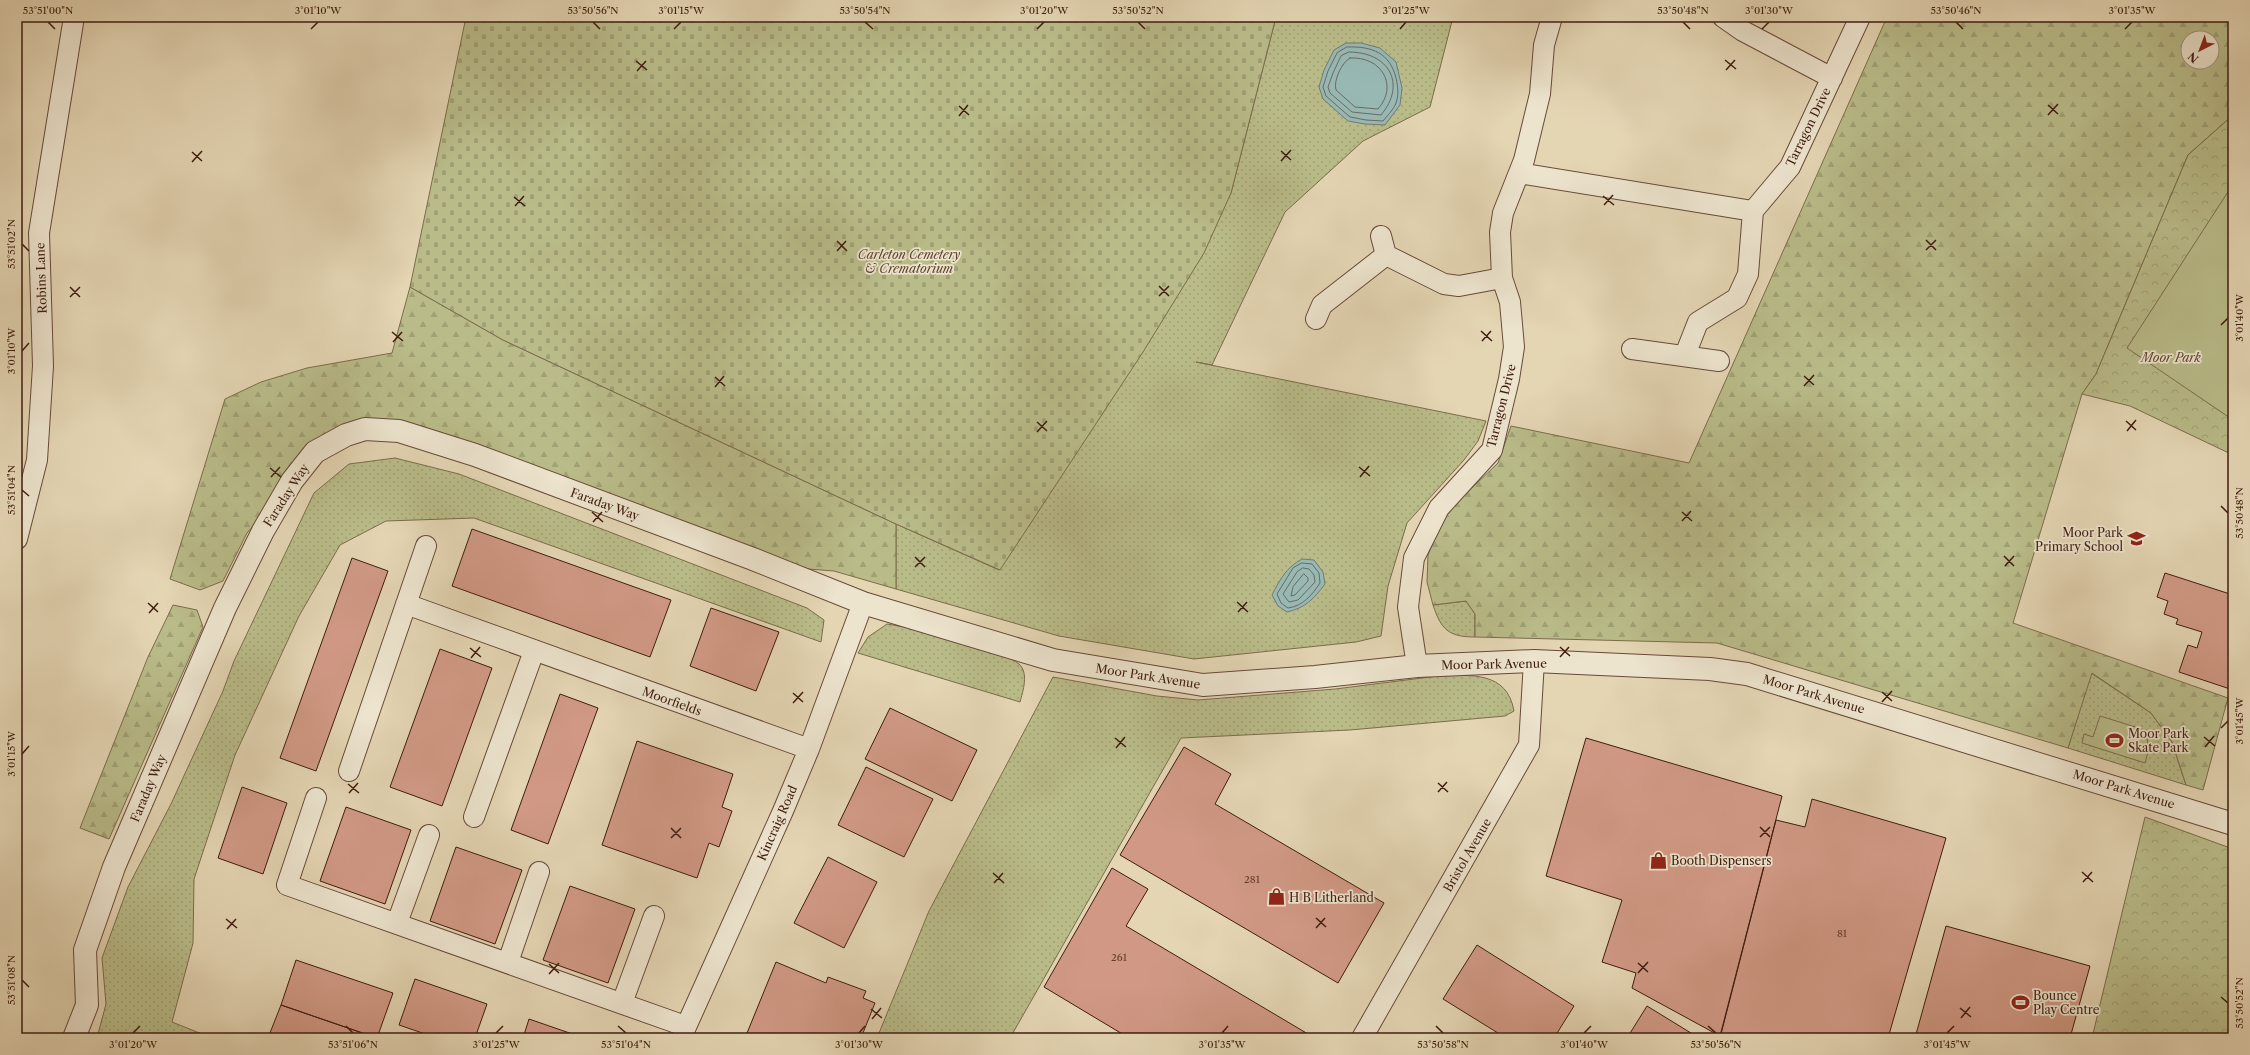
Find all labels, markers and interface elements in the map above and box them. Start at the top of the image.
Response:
text: 53°51'00"N [23,4,73,17]
text: 3°01'10"W [295,4,342,17]
text: 53°50'56"N [567,4,619,17]
text: 3°01'15"W [658,4,705,17]
text: 53°50'54"N [839,4,891,17]
text: 3°01'20"W [1020,4,1069,17]
text: 53°50'52"N [1112,4,1164,17]
text: 3°01'25"W [1382,4,1431,17]
text: 53°50'48"N [1657,4,1709,17]
text: 3°01'30"W [1745,4,1794,17]
text: 53°50'46"N [1930,4,1982,17]
text: 3°01'35"W [2109,4,2157,17]
north arrow [2180,30,2220,70]
text: N [2185,49,2202,66]
street label: Tarragon Drive [1782,85,1834,169]
text: 53°51'02"N [5,219,18,269]
street label: Robins Lane [32,242,50,314]
park label: Carleton Cemetery & Crematorium [858,247,960,276]
text: 3°01'40"W [2233,293,2246,342]
text: 3°01'10"W [5,327,18,374]
park label: Moor Park [2139,350,2202,365]
street label: Tarragon Drive [1483,362,1519,450]
street label: Faraday Way [260,460,312,529]
text: 53°51'04"N [5,465,18,515]
street label: Faraday Way [569,485,642,524]
text: 53°50'48"N [2233,487,2246,539]
place label: Moor Park Primary School [2035,525,2124,554]
school or university icon: Moor Park Primary School [2126,529,2146,549]
street label: Moor Park Avenue [1441,656,1547,672]
street label: Moor Park Avenue [1095,660,1202,692]
street label: Moor Park Avenue [1761,671,1867,717]
street label: Moorfields [640,683,704,719]
text: 3°01'45"W [2233,697,2246,744]
place label: Moor Park Skate Park [2128,726,2190,755]
text: 3°01'15"W [5,730,18,777]
sports icon: Moor Park Skate Park [2105,730,2125,750]
street label: Faraday Way [127,752,169,824]
street label: Moor Park Avenue [2071,766,2177,812]
street label: Kincraig Road [754,782,801,863]
street label: Bristol Avenue [1440,815,1494,895]
shop icon: Booth Dispensers [1648,850,1668,870]
place label: Booth Dispensers [1671,853,1772,868]
house number: 281 [1244,873,1261,886]
shop icon: H B Litherland [1266,887,1286,907]
place label: H B Litherland [1289,890,1375,905]
house number: 81 [1837,927,1848,940]
house number: 261 [1111,951,1128,964]
text: 53°51'08"N [5,955,18,1005]
text: 53°50'52"N [2233,977,2246,1029]
place label: Bounce Play Centre [2033,988,2100,1017]
sports icon: Bounce Play Centre [2010,992,2030,1012]
text: 3°01'20"W [109,1038,158,1051]
text: 53°51'06"N [328,1038,378,1051]
text: 3°01'25"W [472,1038,521,1051]
text: 53°51'04"N [601,1038,651,1051]
text: 3°01'30"W [835,1038,884,1051]
text: 3°01'35"W [1199,1038,1247,1051]
text: 53°50'58"N [1417,1038,1469,1051]
text: 3°01'40"W [1560,1038,1609,1051]
text: 53°50'56"N [1690,1038,1742,1051]
text: 3°01'45"W [1924,1038,1971,1051]

